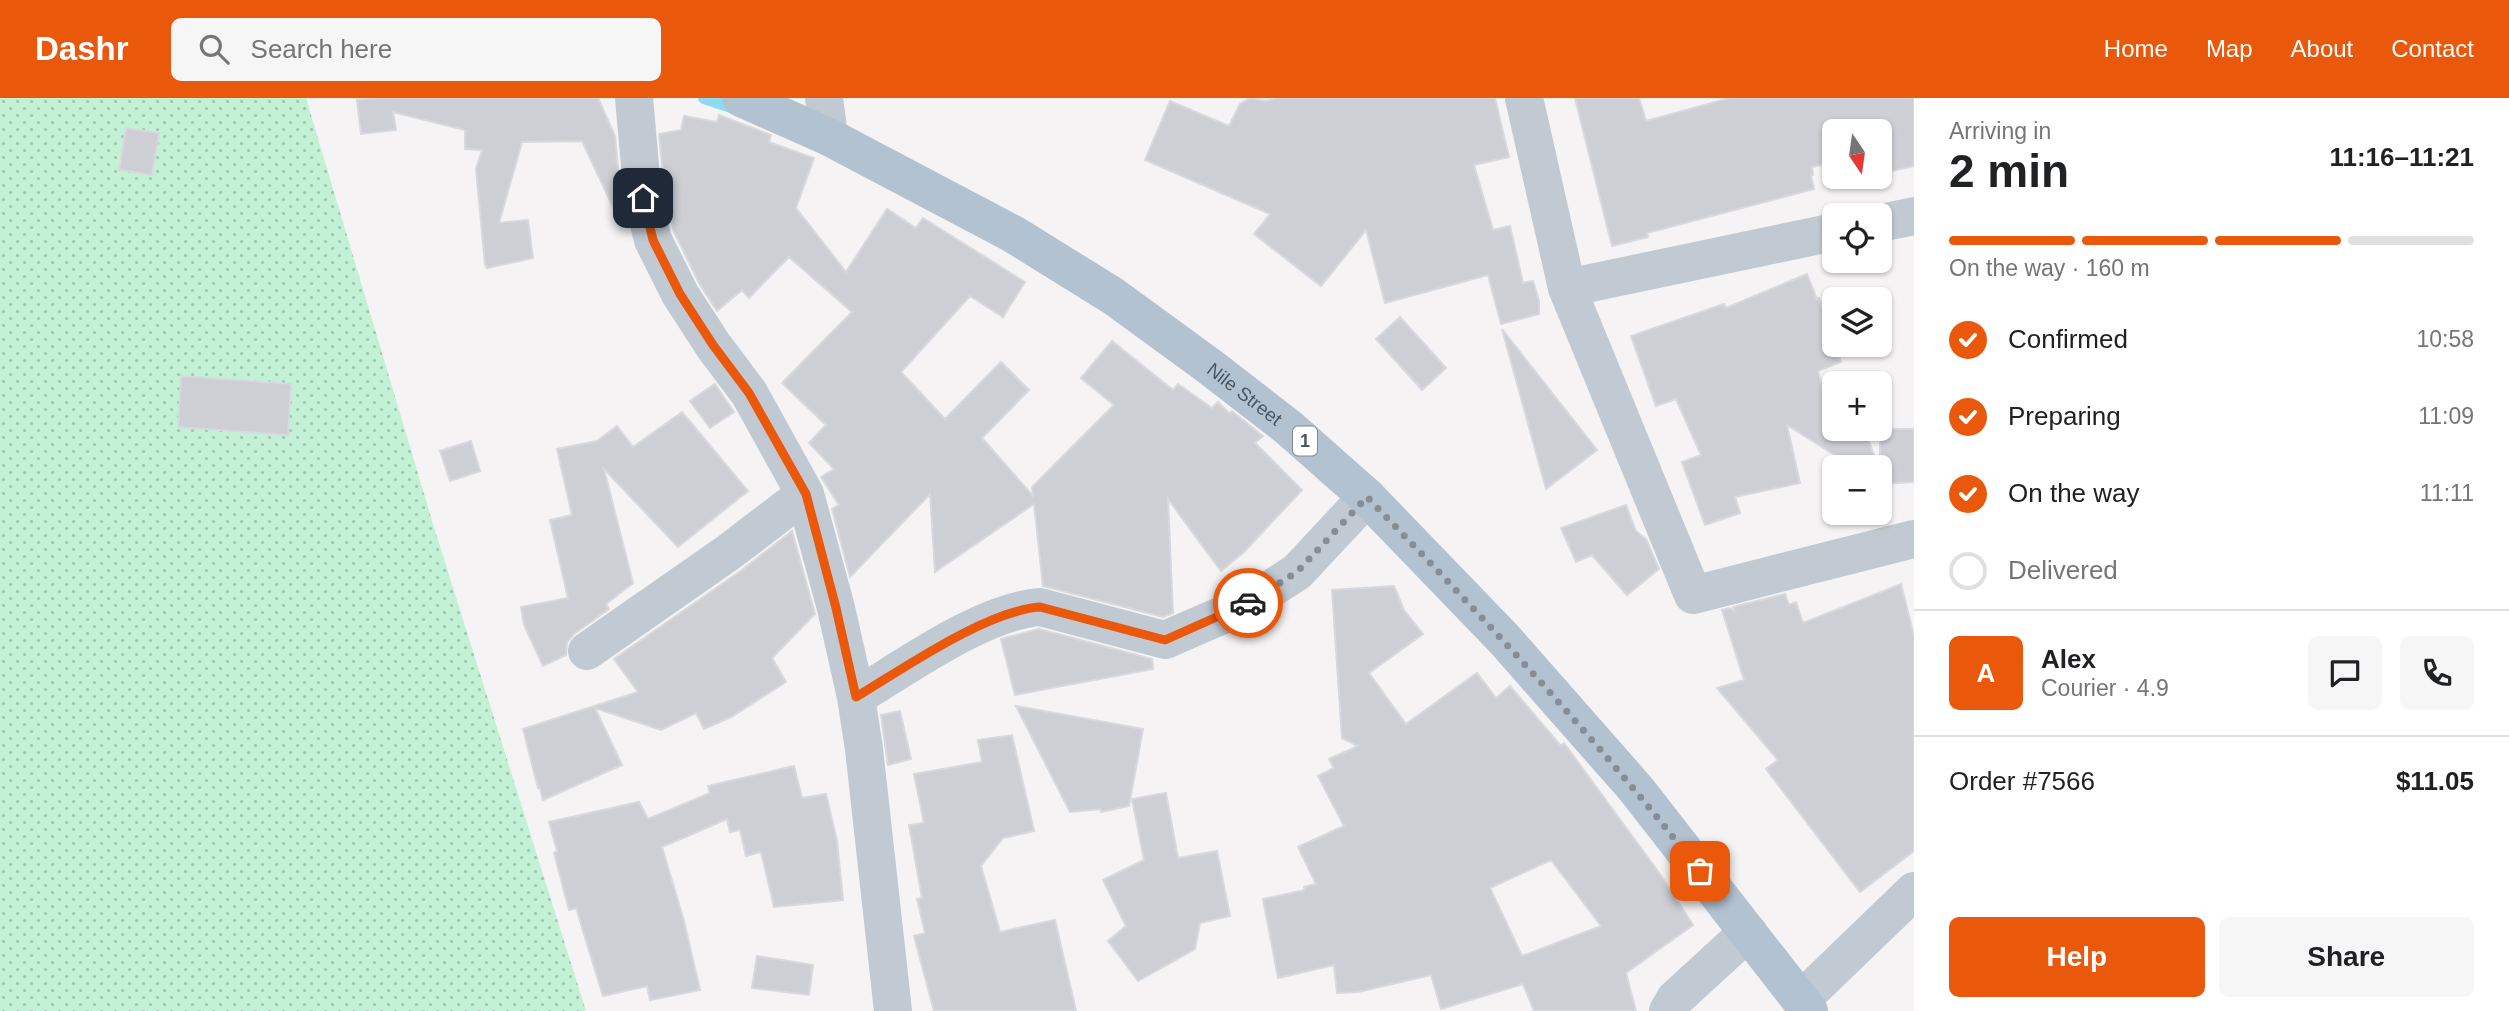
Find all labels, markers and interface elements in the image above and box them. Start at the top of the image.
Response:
search box [171,18,661,81]
text: Dashr [35,30,129,67]
icon: search [195,30,233,68]
text: Search here [251,34,392,64]
text: Home [2104,35,2168,62]
text: Map [2206,35,2253,62]
text: About [2291,35,2353,62]
text: Contact [2391,35,2474,62]
text: Arriving in [1949,118,2051,144]
north arrow [1822,119,1892,189]
map controls [1822,119,1892,525]
text: 11:16–11:21 [2329,142,2474,172]
text: 2 min [1949,145,2069,197]
pin [613,168,673,228]
icon: home [624,179,662,217]
button: locate [1822,203,1892,273]
text: On the way · 160 m [1949,255,2150,281]
button: layers [1822,287,1892,357]
icon: check [1949,321,1987,359]
text: Confirmed [2008,324,2128,354]
text: 10:58 [2416,326,2474,352]
street label: Nile Street [1203,358,1287,430]
button: + [1822,371,1892,441]
icon: check [1949,398,1987,436]
text: Preparing [2008,401,2121,431]
text: 11:09 [2418,403,2474,429]
road number: 1 [1293,426,1317,456]
button: − [1822,455,1892,525]
icon: check [1949,475,1987,513]
text: On the way [2008,478,2140,508]
text: 11:11 [2420,480,2474,506]
text: Delivered [2008,555,2118,585]
courier [1213,568,1283,638]
icon: car [1229,584,1267,622]
button: chat [2308,636,2382,710]
button: phone [2400,636,2474,710]
text: Alex [2041,644,2096,674]
text: A [1977,658,1995,688]
text: Courier · 4.9 [2041,675,2169,701]
text: Order #7566 [1949,766,2095,796]
text: $11.05 [2396,766,2474,796]
pin [1670,841,1730,901]
icon: bag [1681,852,1719,890]
button: Help [1949,917,2205,997]
button: Share [2219,917,2474,997]

